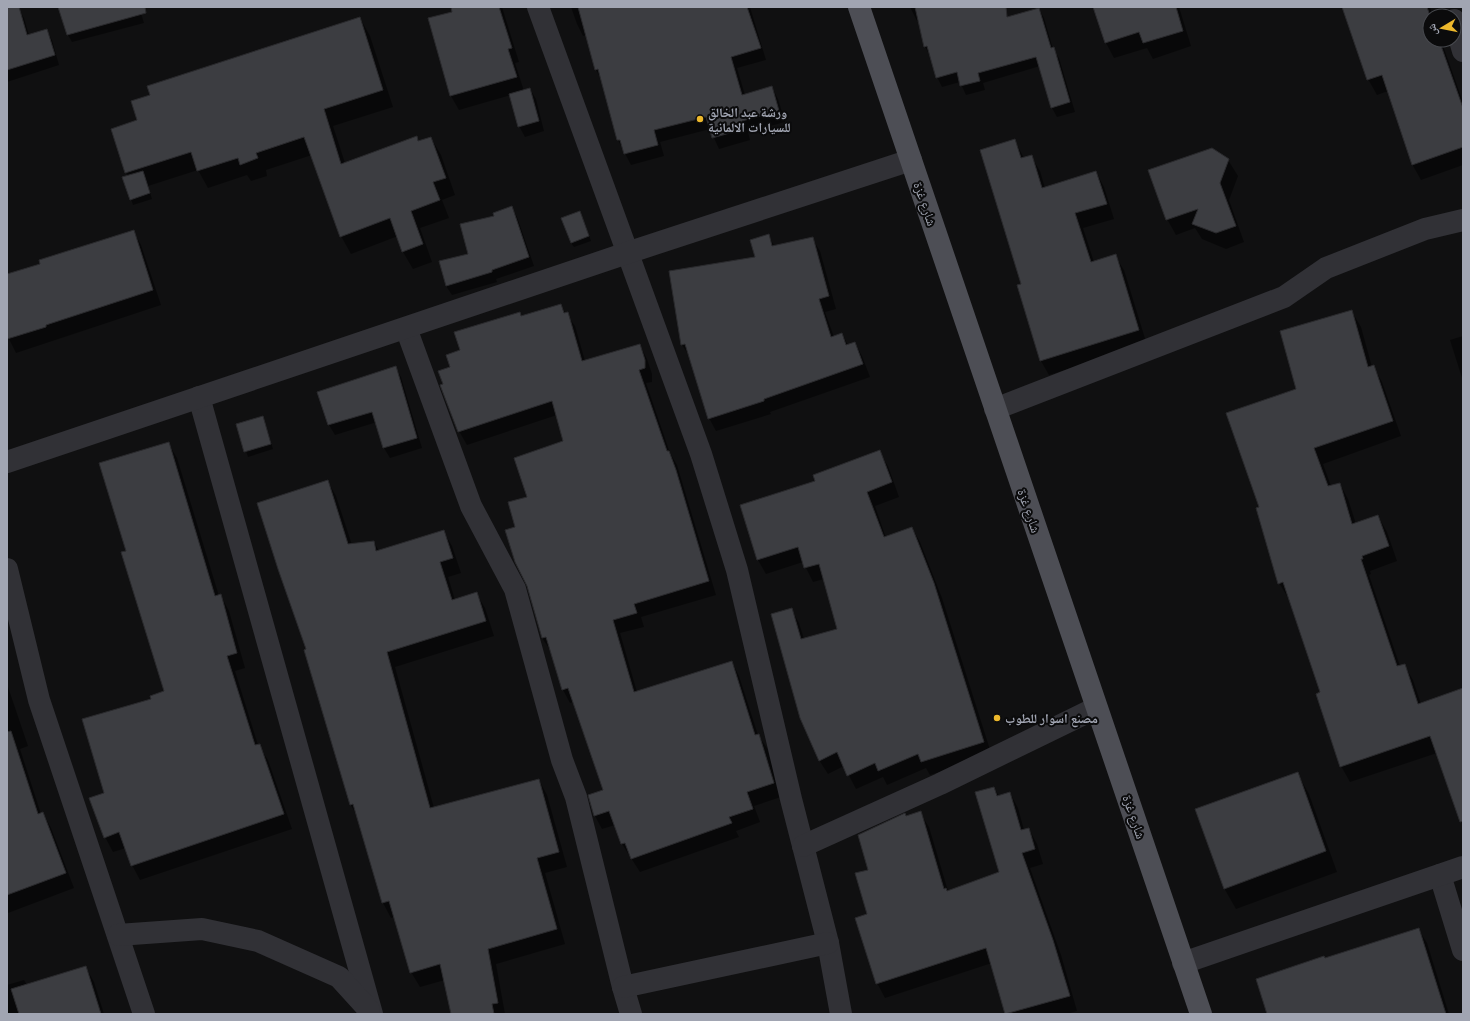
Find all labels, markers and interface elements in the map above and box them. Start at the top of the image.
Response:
north arrow [1422,8,1462,48]
text: ش [1424,22,1441,37]
place label: ورشة عبد الخالق للسيارات الالمانية [708,104,791,136]
marker: ورشة عبد الخالق للسيارات الالمانية [695,114,705,124]
street label: شارع غزة [909,180,940,229]
street label: شارع غزة [1013,487,1044,536]
place label: مصنع اسوار للطوب [1005,710,1098,728]
marker: مصنع اسوار للطوب [992,713,1002,723]
street label: شارع غزة [1118,793,1149,842]

